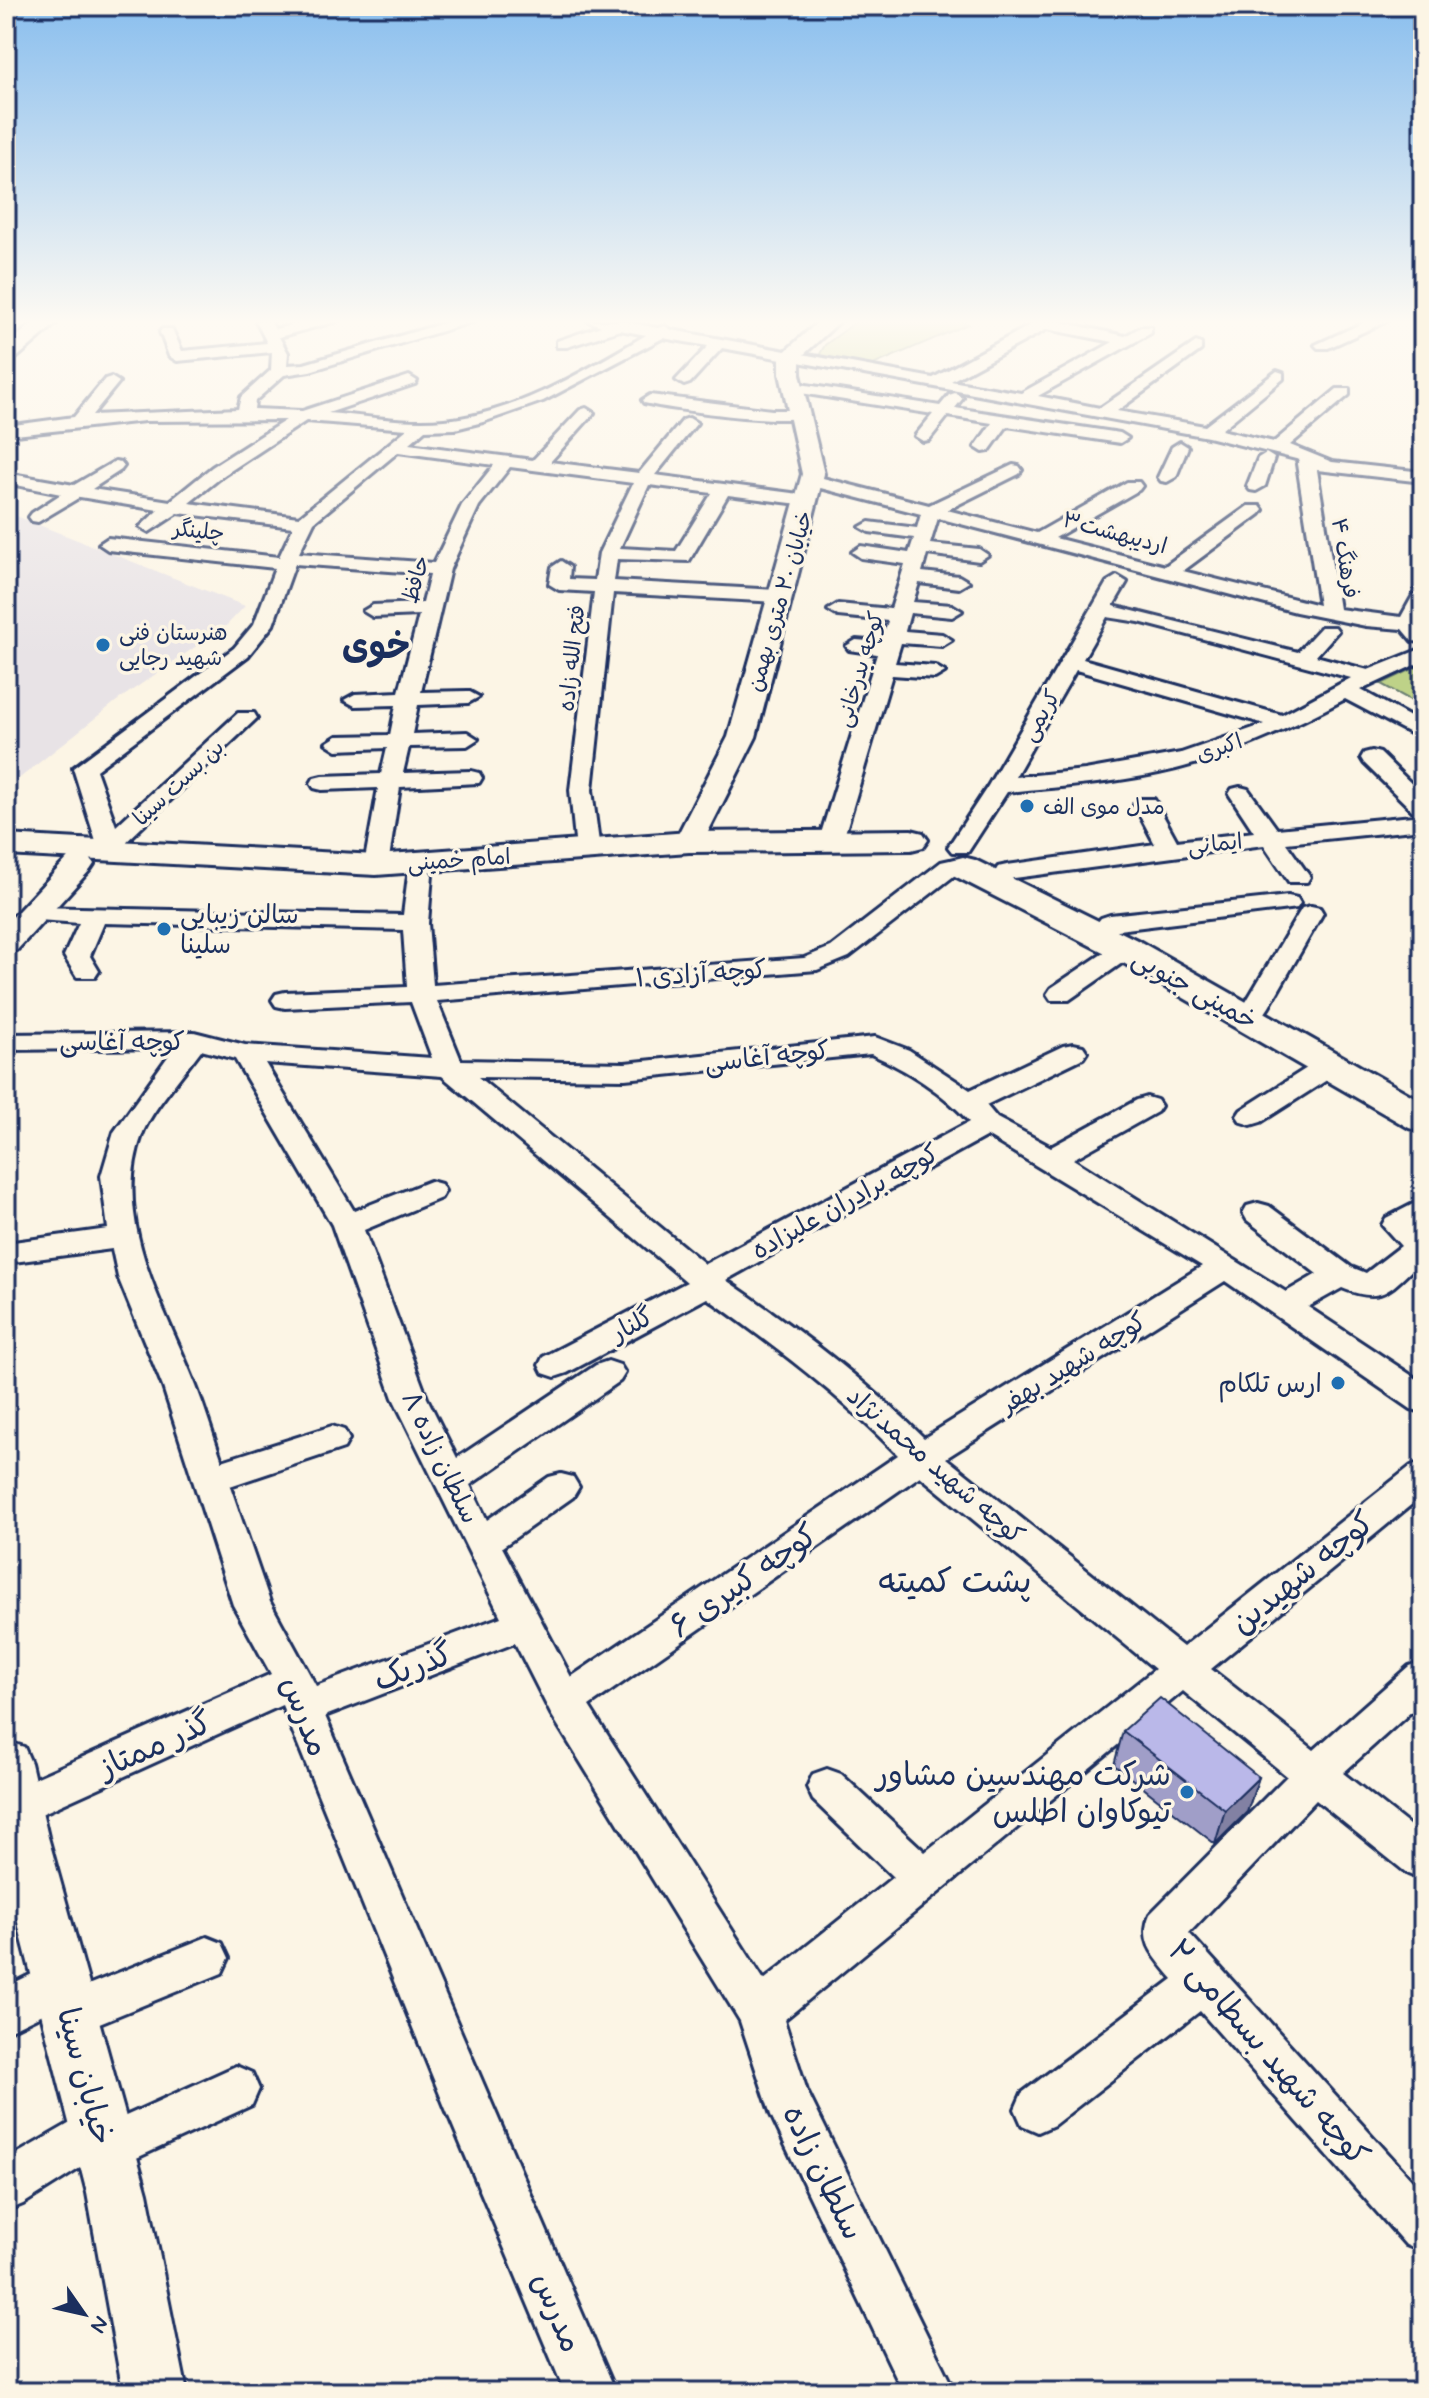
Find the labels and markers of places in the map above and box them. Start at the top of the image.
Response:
place label: هنرستان فنی شهید رجایی [119,620,228,673]
marker: هنرستان فنی شهید رجایی [94,636,112,654]
place label: مدل موی الف [1043,794,1165,822]
marker: مدل موی الف [1018,797,1036,815]
place label: سالن زیبایی سلینا [180,899,299,963]
marker: سالن زیبایی سلینا [155,920,173,938]
place label: ارس تلکام [1218,1368,1322,1403]
marker: ارس تلکام [1329,1374,1347,1392]
place label: شرکت مهندسین مشاور تیوکاوان اطلس [873,1755,1172,1834]
marker: شرکت مهندسین مشاور تیوکاوان اطلس [1178,1783,1196,1801]

